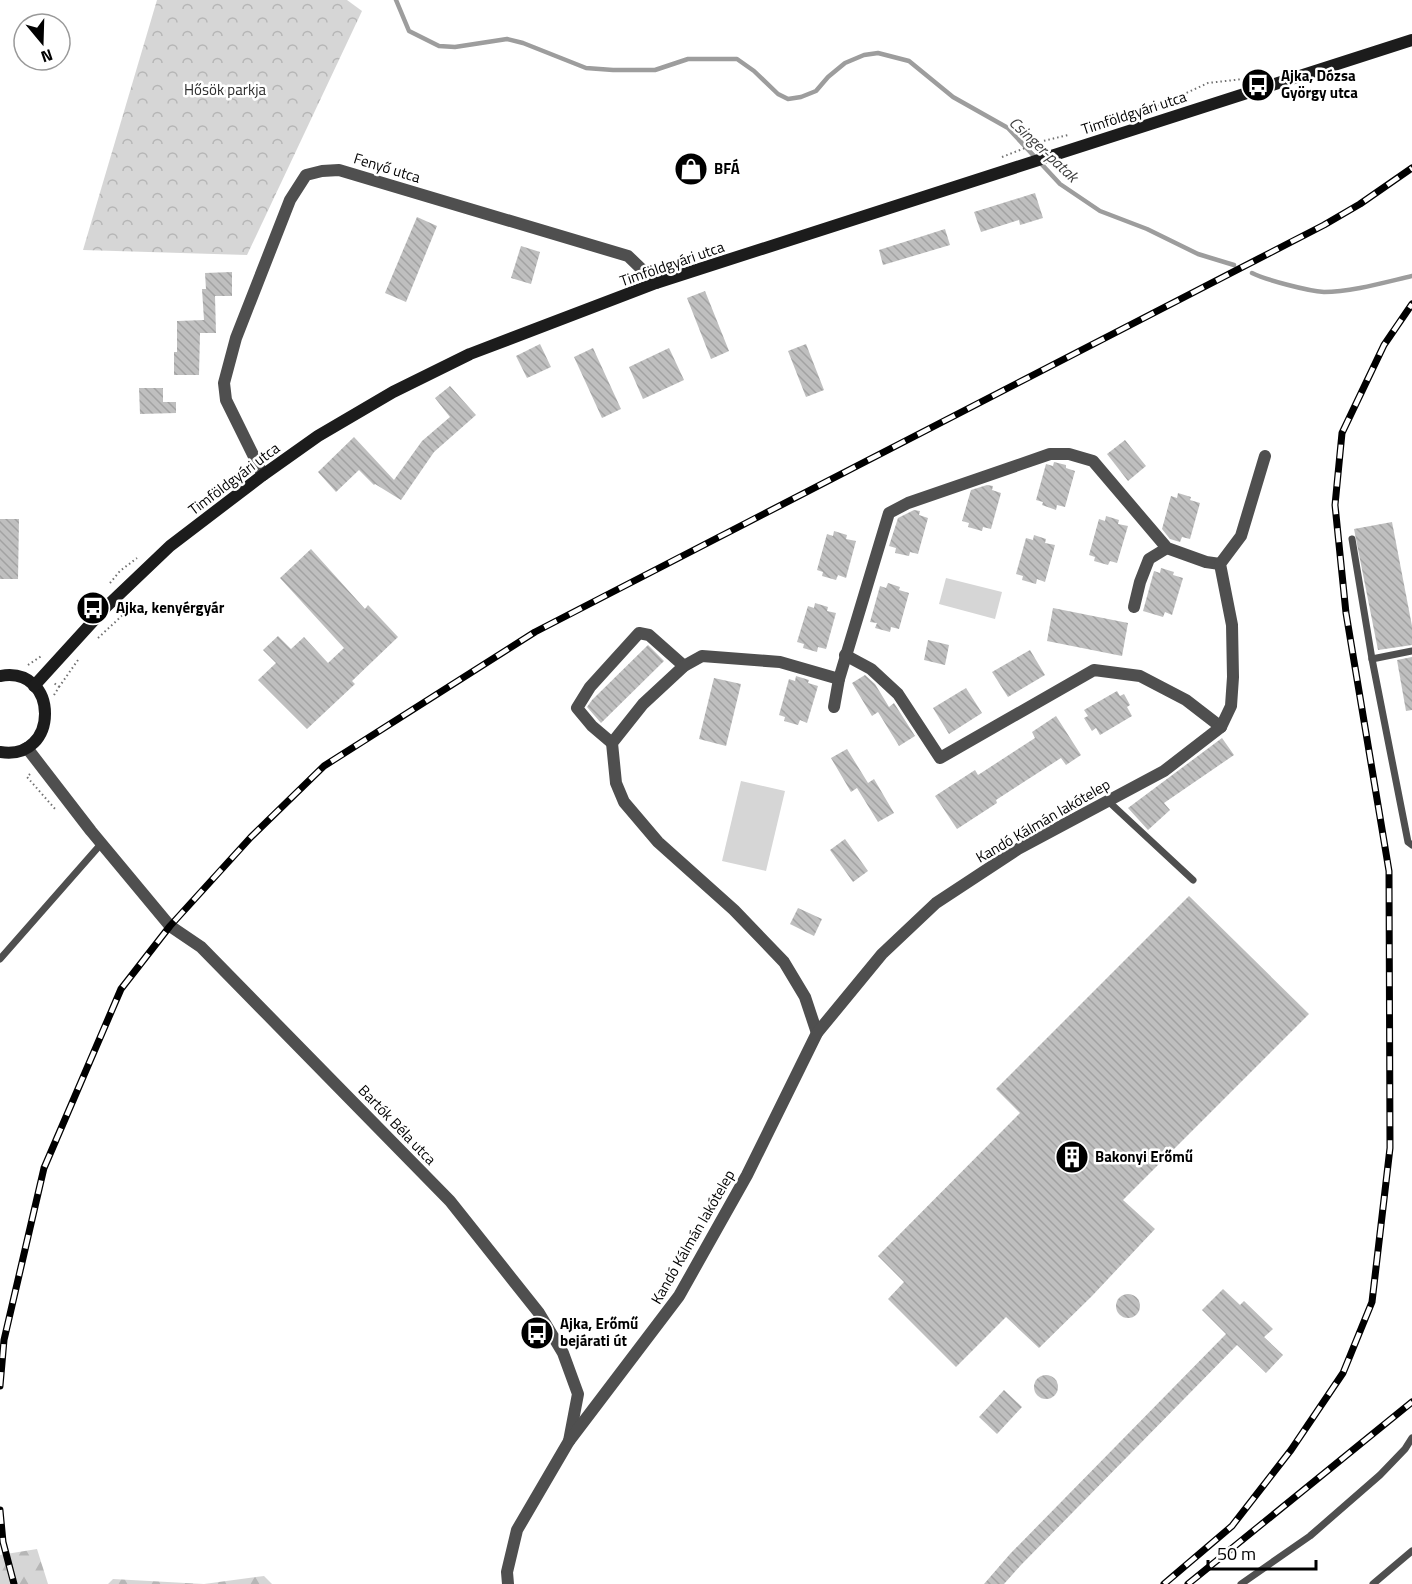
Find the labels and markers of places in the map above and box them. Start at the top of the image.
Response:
place label: Ajka, Dózsa György utca [1281,64,1358,104]
bus stop icon: Ajka, Dózsa György utca [1240,67,1276,103]
shop icon: BFÁ [673,151,709,187]
place label: BFÁ [714,157,740,180]
bus stop icon: Ajka, kenyérgyár [75,590,111,626]
place label: Ajka, kenyérgyár [116,596,225,619]
building icon: Bakonyi Erőmű [1054,1139,1090,1175]
place label: Bakonyi Erőmű [1095,1145,1193,1168]
place label: Ajka, Erőmű bejárati út [560,1312,638,1352]
bus stop icon: Ajka, Erőmű bejárati út [519,1315,555,1351]

